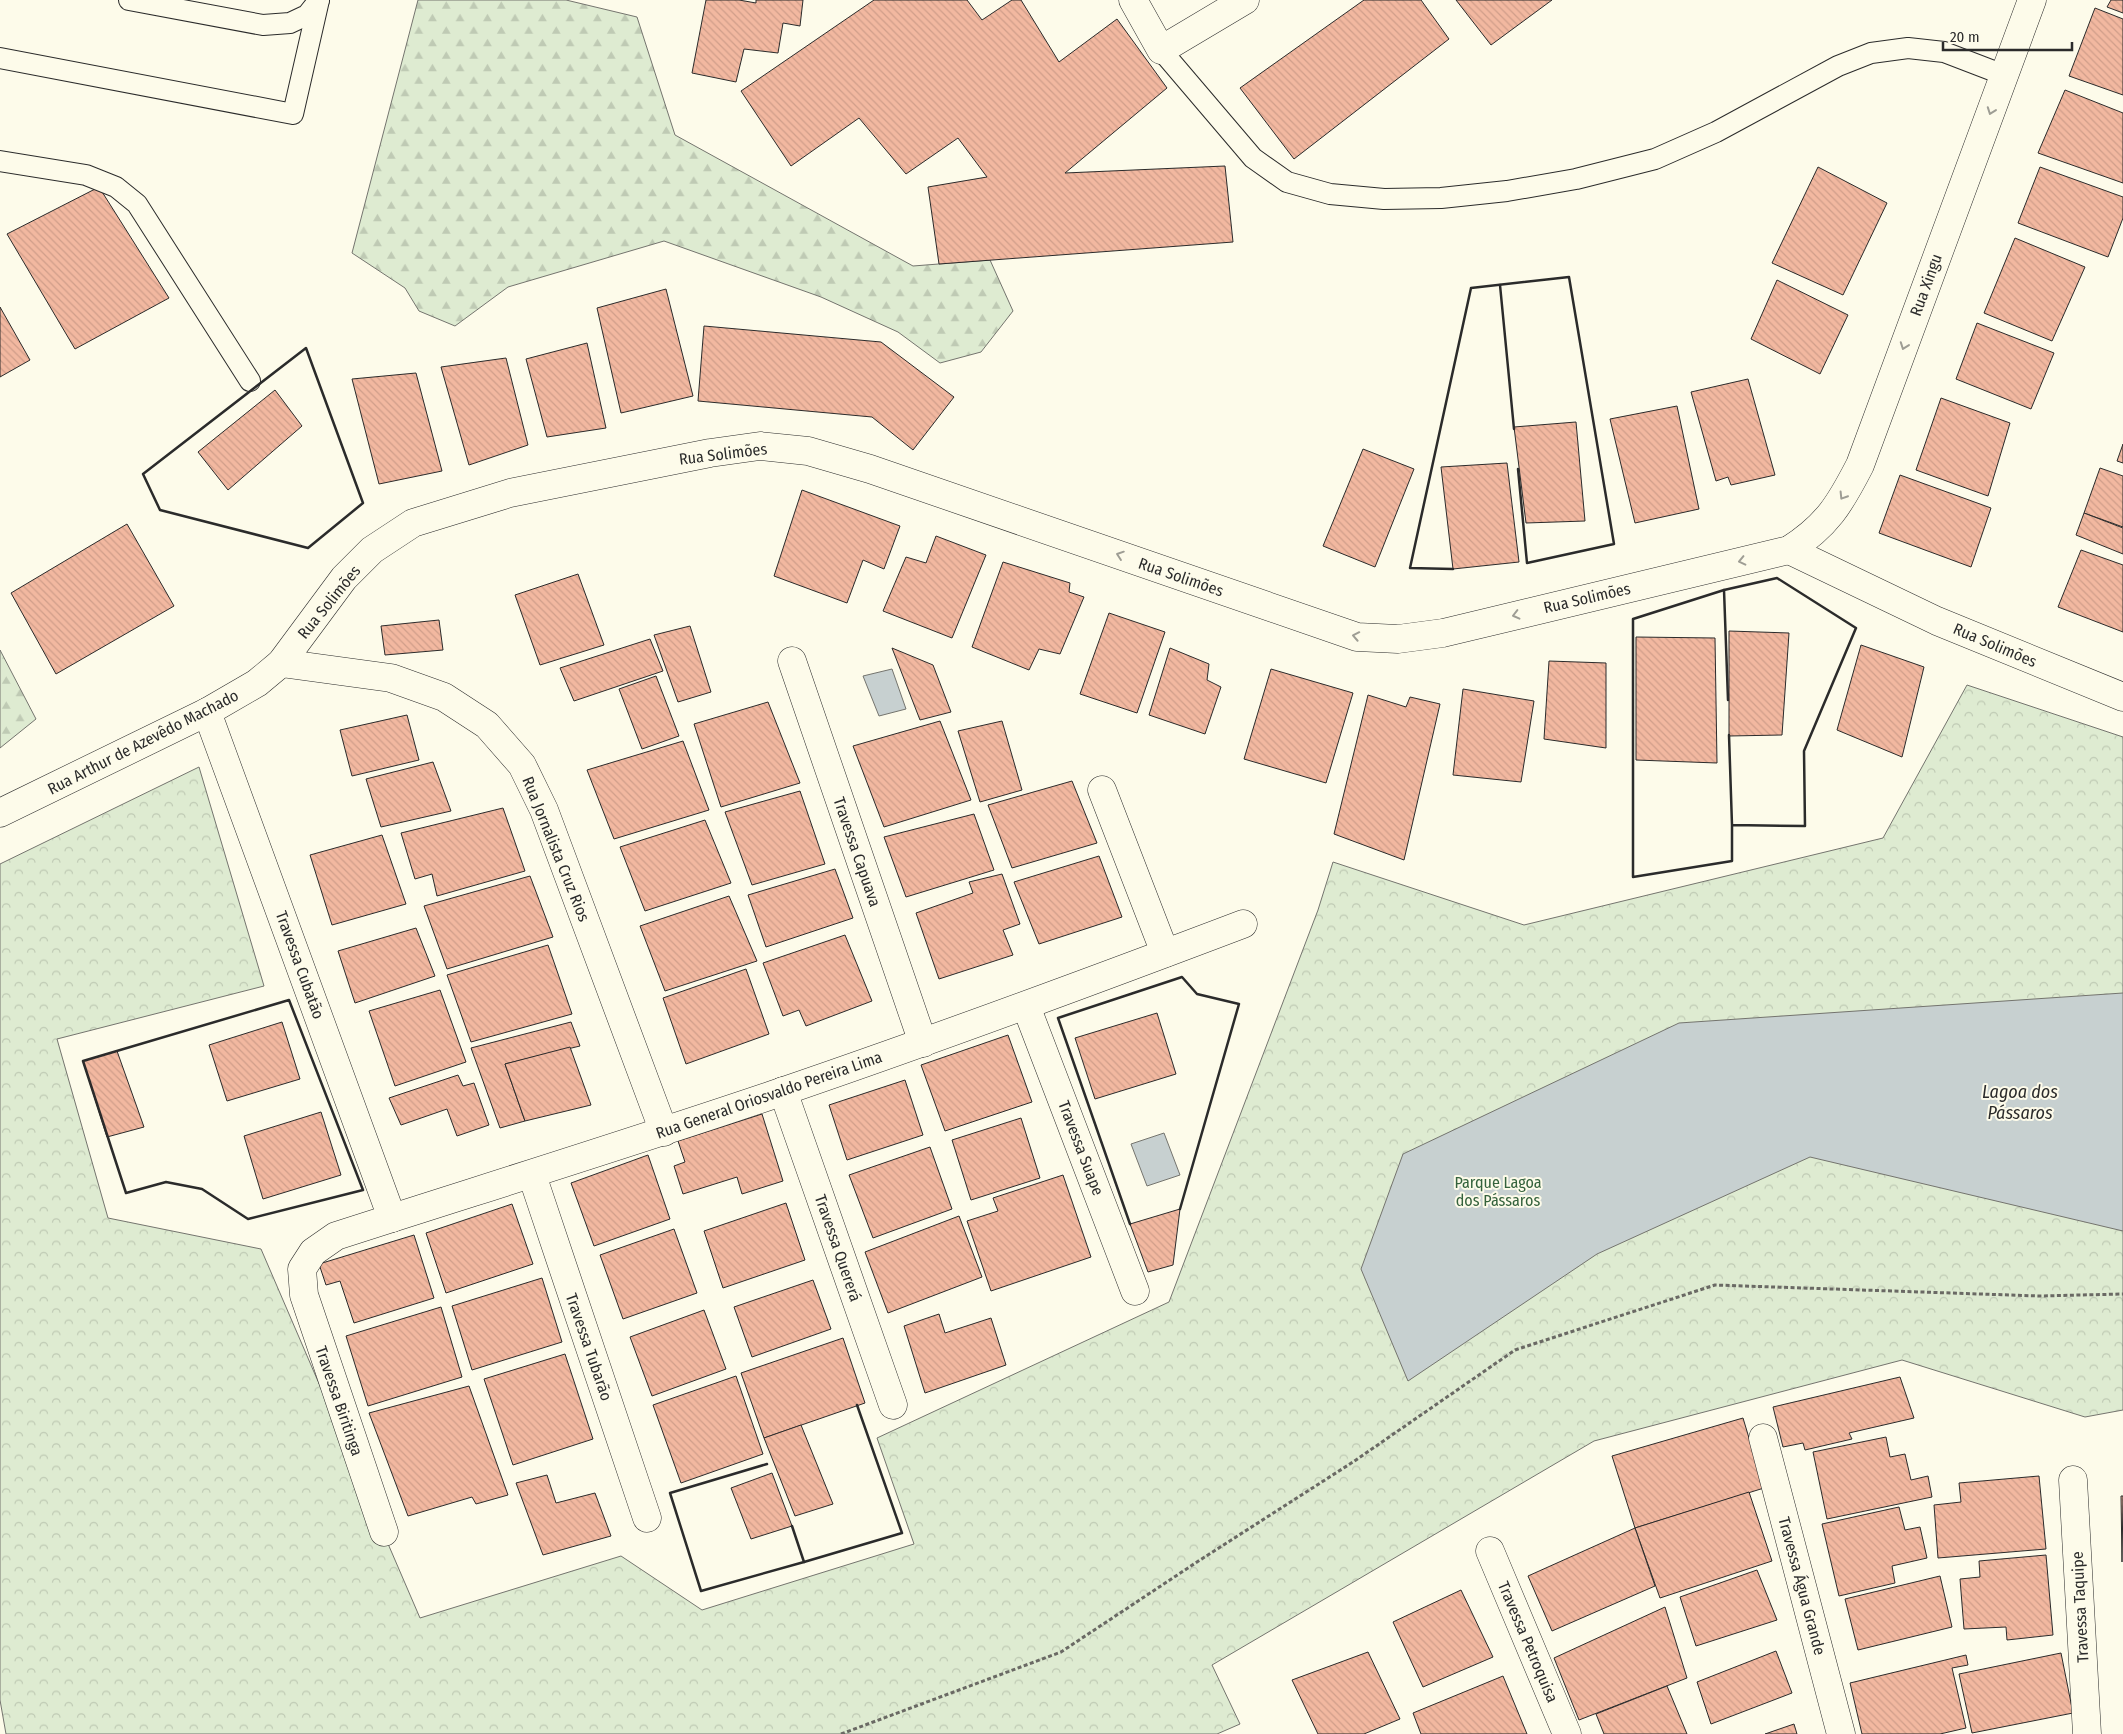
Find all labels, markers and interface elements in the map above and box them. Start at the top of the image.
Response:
scale bar [1943,20,2072,52]
text: 20 m [1950,28,1980,46]
one-way arrow [1987,107,1997,115]
street label: Rua Xingu [1906,251,1946,319]
one-way arrow [1900,341,1910,350]
street label: Rua Solimões [678,439,768,469]
one-way arrow [1840,491,1849,500]
one-way arrow [1116,551,1124,561]
street label: Rua Solimões [1136,554,1226,600]
one-way arrow [1738,555,1747,566]
street label: Rua Solimões [294,561,364,642]
street label: Rua Solimões [1542,579,1633,617]
one-way arrow [1511,609,1520,620]
street label: Rua Solimões [1950,619,2040,671]
one-way arrow [1352,631,1361,641]
street label: Rua Arthur de Azevêdo Machado [44,685,242,799]
street label: Rua Jornalista Cruz Rios [518,774,594,925]
street label: Travessa Capuava [829,795,885,909]
street label: Travessa Cubatão [272,908,328,1022]
street label: Rua General Oriosvaldo Pereira Lima [653,1047,885,1143]
water label: Lagoa dos Pássaros [1982,1081,2058,1124]
street label: Travessa Suape [1054,1098,1108,1198]
park label: Parque Lagoa dos Pássaros [1454,1173,1542,1210]
street label: Travessa Quererá [811,1192,865,1304]
street label: Travessa Tubarão [562,1291,616,1403]
street label: Travessa Biritinga [311,1344,367,1458]
street label: Travessa Água Grande [1774,1515,1830,1657]
street label: Travessa Taquipe [2068,1551,2092,1663]
street label: Travessa Petroquisa [1494,1579,1562,1706]

